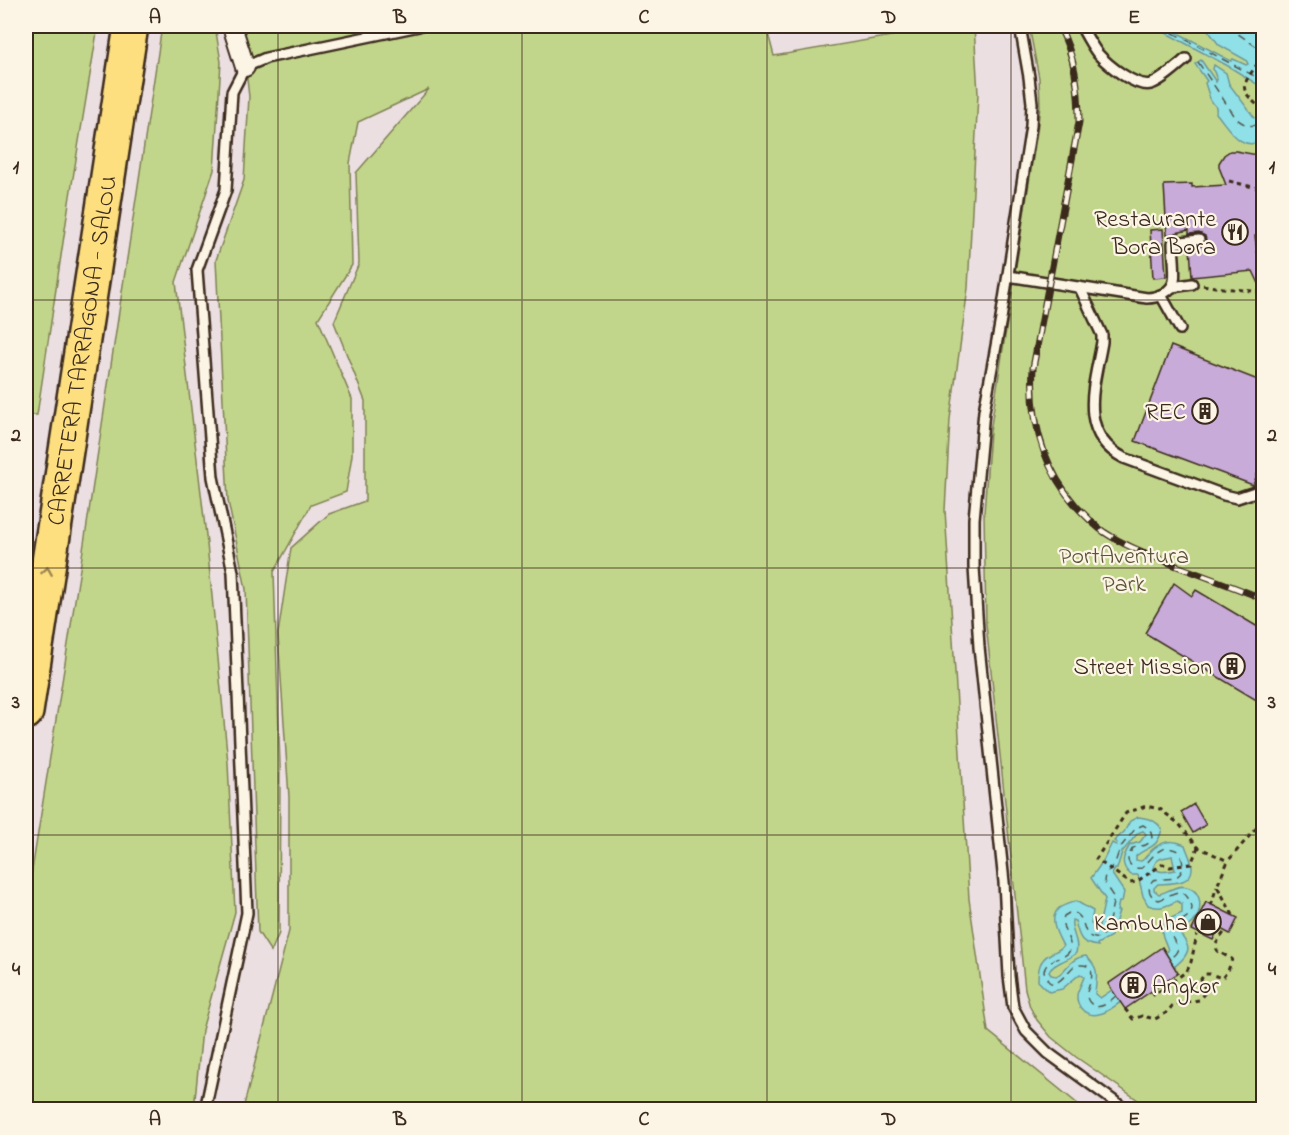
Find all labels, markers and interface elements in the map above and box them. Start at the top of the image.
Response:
text: A [149,4,161,33]
text: B [392,4,407,33]
text: C [639,4,650,33]
text: D [881,4,896,33]
text: E [1128,4,1140,33]
text: 1 [13,154,20,183]
text: 1 [1269,154,1276,183]
street label: CARRETERA TARRAGONA - SALOU [40,173,128,528]
place label: Restaurante Bora Bora [1094,203,1216,266]
restaurant icon: Restaurante Bora Bora [1220,217,1250,247]
place label: REC [1145,396,1186,431]
building icon: REC [1190,396,1220,426]
text: 2 [10,422,21,451]
text: 2 [1266,422,1277,451]
park label: PortAventura Park [1059,540,1189,603]
one-way arrow [41,566,53,575]
place label: Street Mission [1074,651,1212,686]
building icon: Street Mission [1217,651,1247,681]
text: 3 [11,689,20,718]
text: 3 [1267,689,1276,718]
place label: Kambuha [1094,907,1188,942]
shop icon: Kambuha [1193,907,1223,937]
text: 4 [12,956,21,985]
text: 4 [1268,956,1277,985]
building icon: Angkor [1118,970,1148,1000]
place label: Angkor [1152,970,1219,1005]
text: A [149,1106,161,1135]
text: B [392,1106,407,1135]
text: C [639,1106,650,1135]
text: D [881,1106,896,1135]
text: E [1128,1106,1140,1135]

